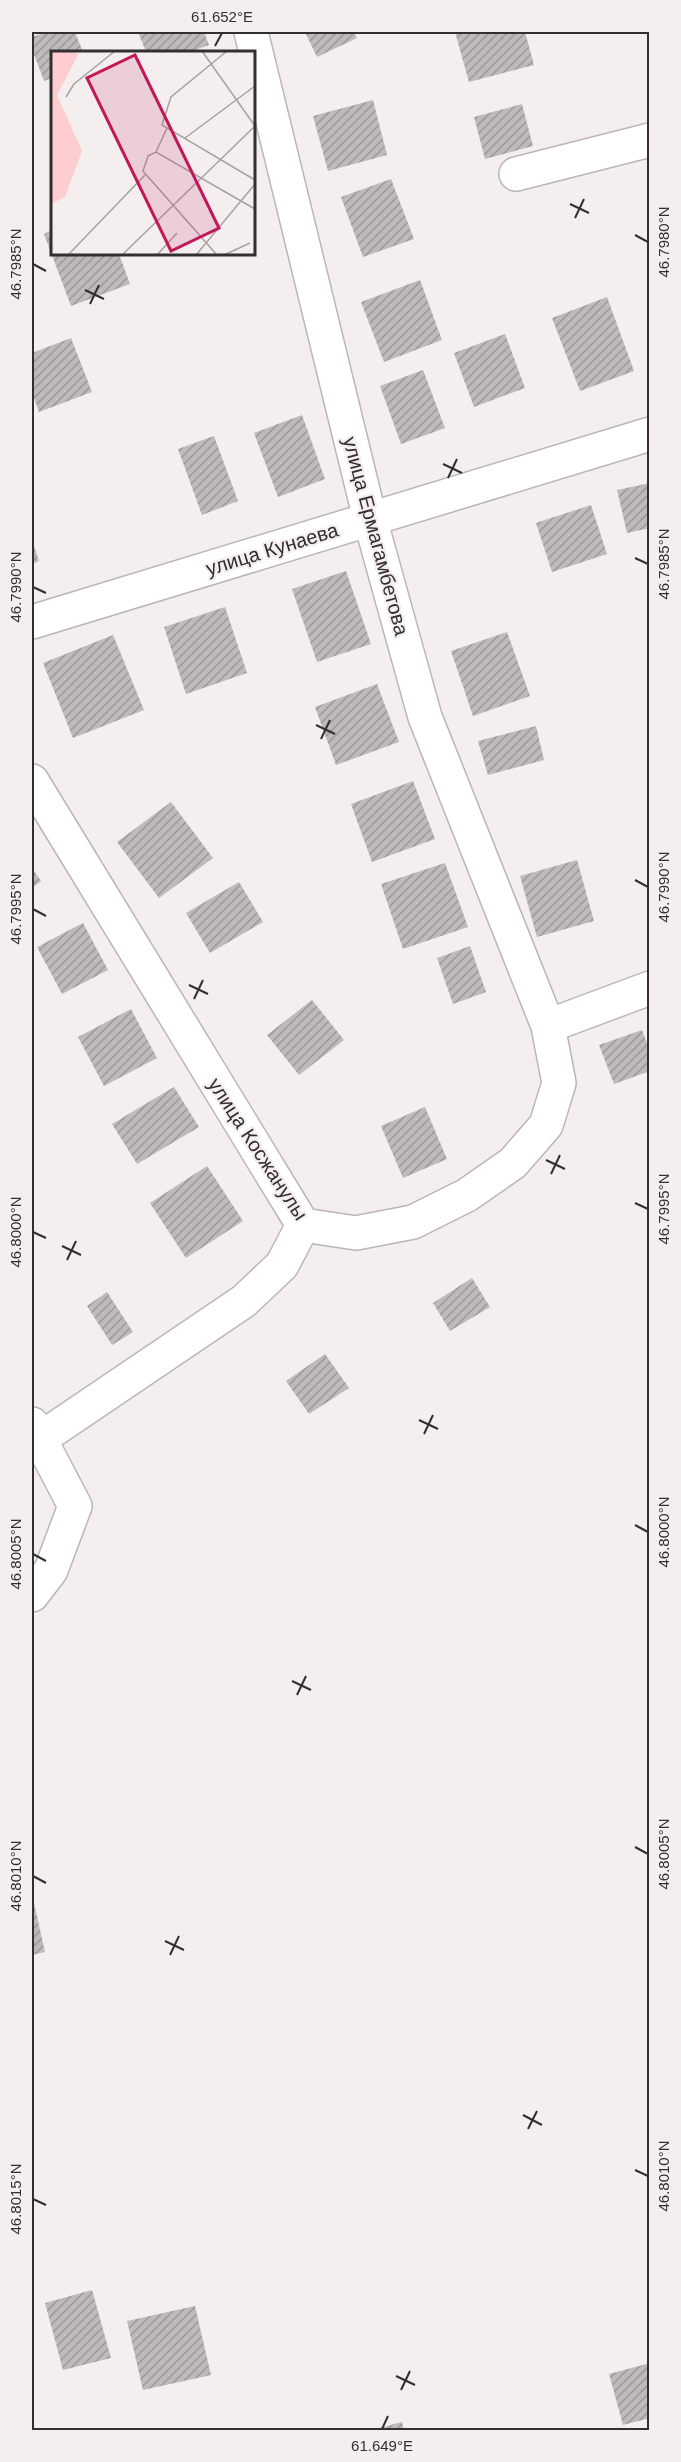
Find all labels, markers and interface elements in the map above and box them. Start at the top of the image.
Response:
text: 61.652°E [191,8,253,25]
inset map [51,51,255,255]
text: 46.7980°N [655,206,672,278]
text: 46.7985°N [7,228,24,300]
street label: улица Ермагамбетова [339,434,413,639]
street label: улица Кунаева [203,518,342,580]
text: 46.7985°N [655,528,672,600]
text: 46.7990°N [7,551,24,623]
text: 46.7990°N [655,851,672,923]
text: 46.7995°N [7,873,24,945]
street label: улица Косжанулы [204,1074,312,1224]
text: 46.7995°N [655,1173,672,1245]
text: 46.8000°N [7,1196,24,1268]
text: 46.8000°N [655,1496,672,1568]
text: 46.8005°N [7,1518,24,1590]
text: 46.8005°N [655,1818,672,1890]
text: 46.8010°N [7,1840,24,1912]
text: 46.8010°N [655,2140,672,2212]
text: 46.8015°N [7,2163,24,2235]
text: 61.649°E [351,2437,413,2454]

